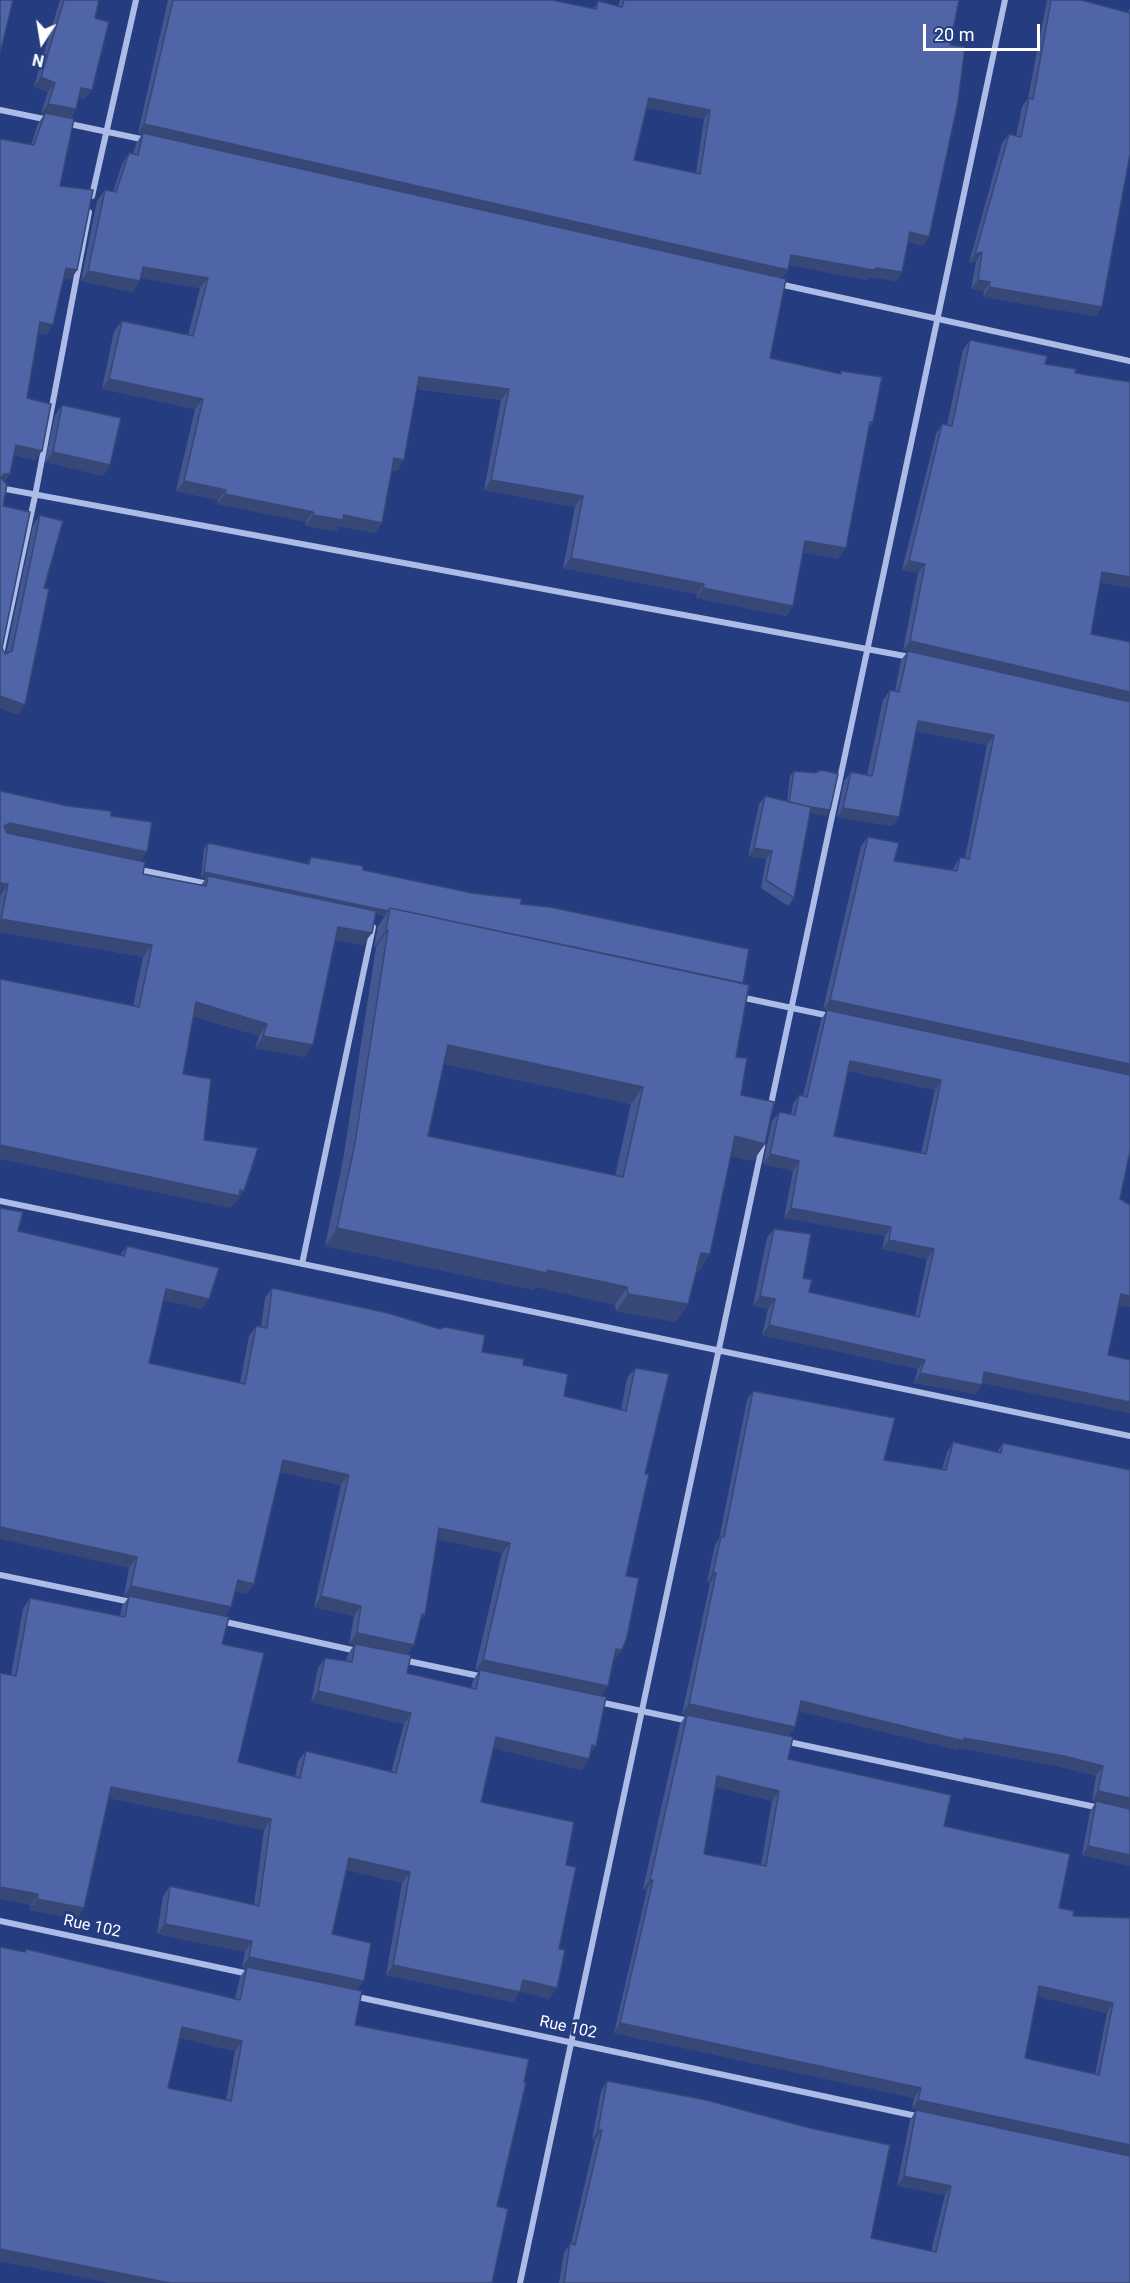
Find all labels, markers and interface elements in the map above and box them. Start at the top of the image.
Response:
north arrow [12,12,72,72]
scale bar [926,12,1043,50]
text: 20 m [934,24,974,45]
text: N [31,50,46,71]
street label: Rue 102 [62,1912,122,1942]
street label: Rue 102 [538,2013,598,2043]

